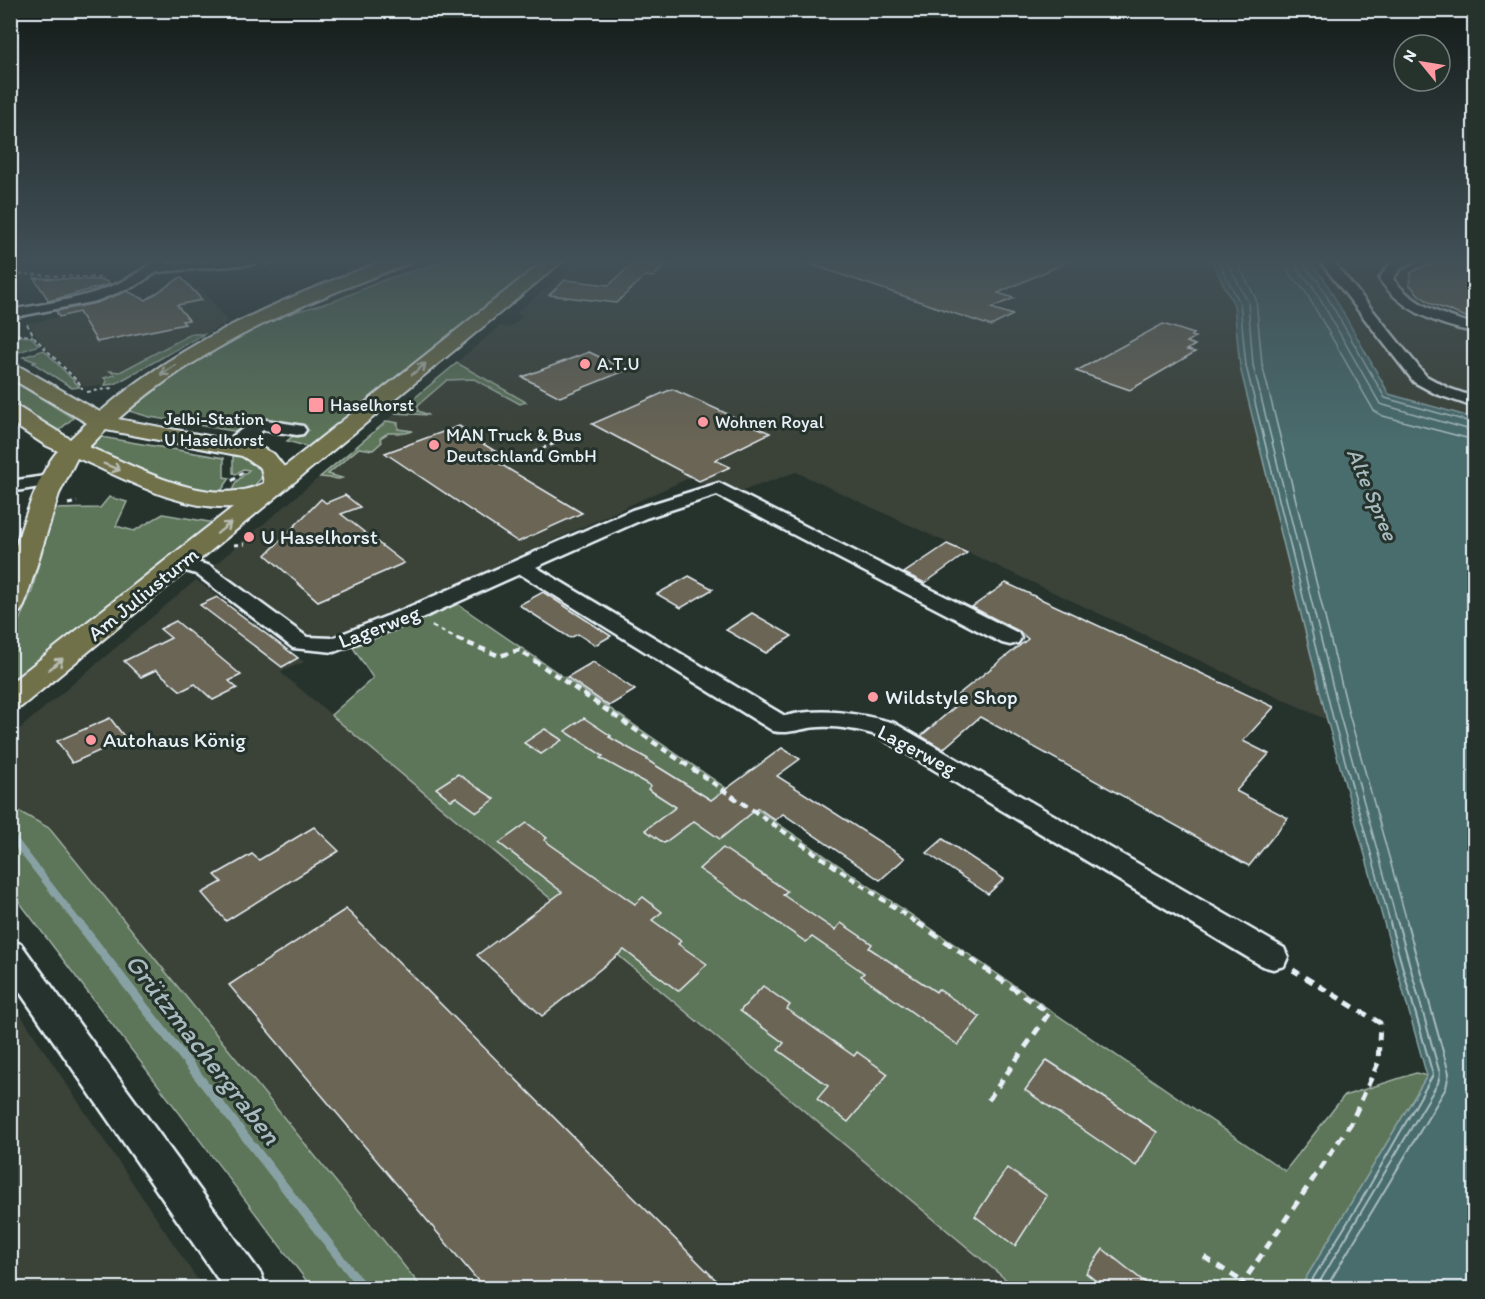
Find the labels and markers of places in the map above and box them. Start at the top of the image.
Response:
place label: A.T.U [597,353,639,375]
marker: A.T.U [578,357,592,371]
place label: Haselhorst [330,394,414,416]
marker: Haselhorst [307,396,325,414]
place label: Jelbi-Station U Haselhorst [164,408,264,451]
place label: Wohnen Royal [715,411,824,433]
marker: Wohnen Royal [696,415,710,429]
marker: Jelbi-Station U Haselhorst [269,422,283,436]
place label: MAN Truck & Bus Deutschland GmbH [446,424,597,467]
marker: MAN Truck & Bus Deutschland GmbH [427,438,441,452]
place label: U Haselhorst [261,524,378,549]
marker: U Haselhorst [242,530,256,544]
place label: Wildstyle Shop [885,684,1018,709]
marker: Wildstyle Shop [866,690,880,704]
place label: Autohaus König [103,727,246,752]
marker: Autohaus König [84,733,98,747]

